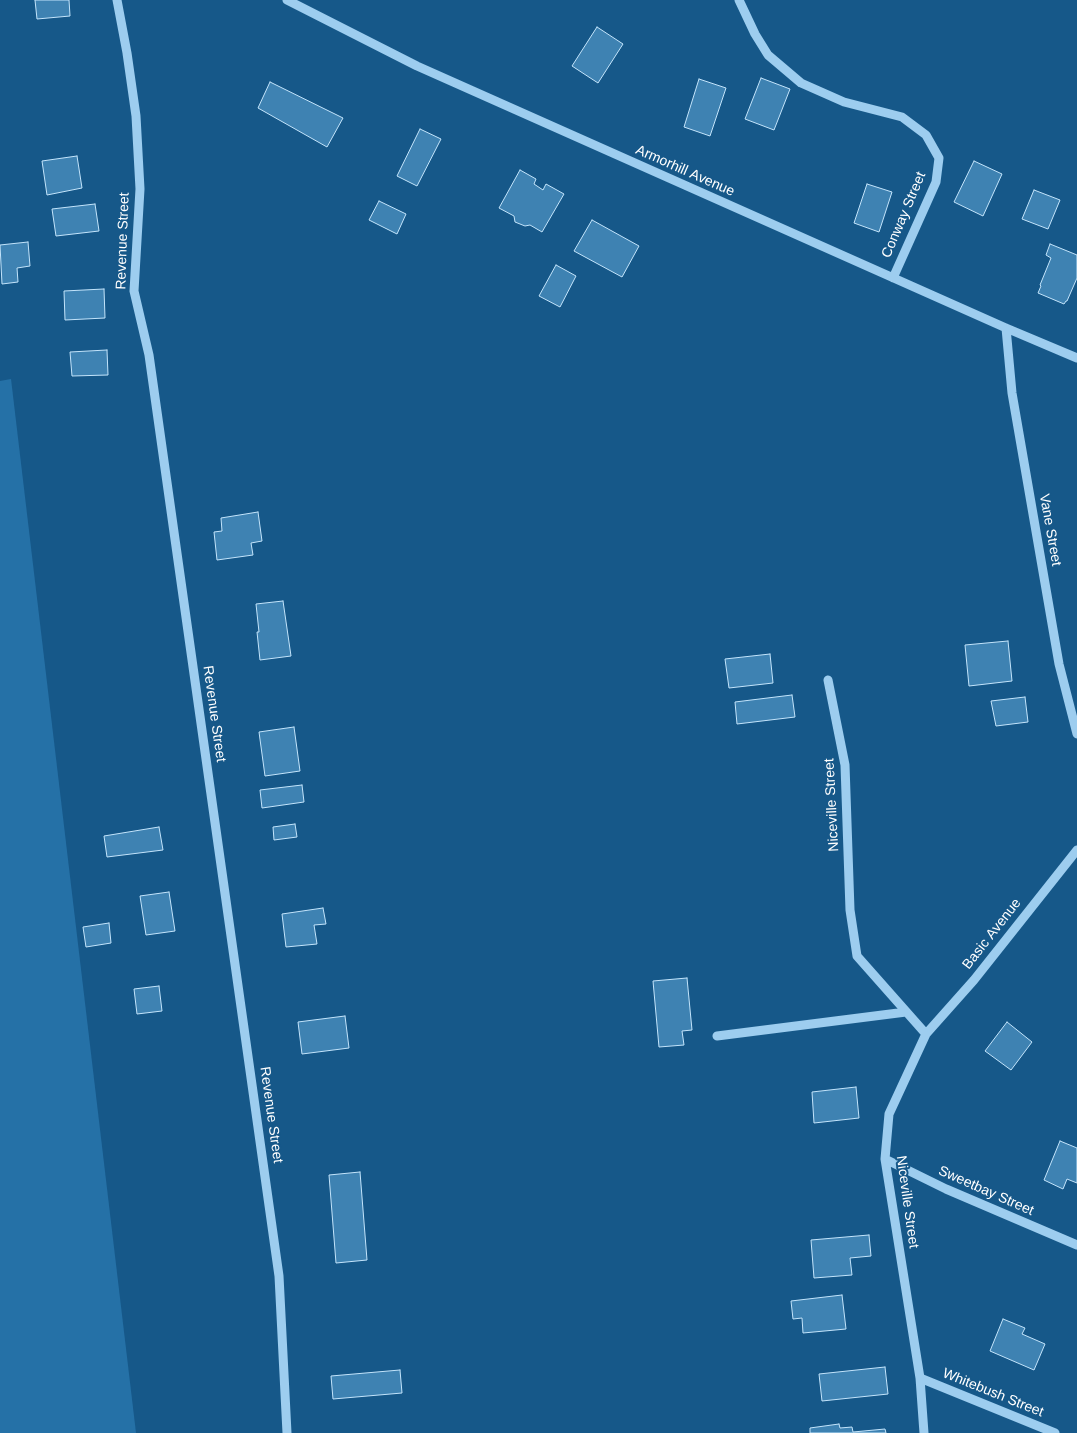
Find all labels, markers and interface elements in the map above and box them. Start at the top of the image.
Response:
street label: Armorhill Avenue [633,142,737,200]
street label: Conway Street [878,169,930,261]
street label: Revenue Street [113,192,133,290]
street label: Vane Street [1035,493,1065,567]
street label: Revenue Street [199,665,229,763]
street label: Niceville Street [821,758,843,852]
street label: Basic Avenue [959,895,1025,973]
street label: Revenue Street [256,1066,286,1164]
street label: Niceville Street [892,1155,922,1249]
street label: Sweetbay Street [936,1162,1036,1220]
street label: Whitebush Street [940,1365,1046,1421]

